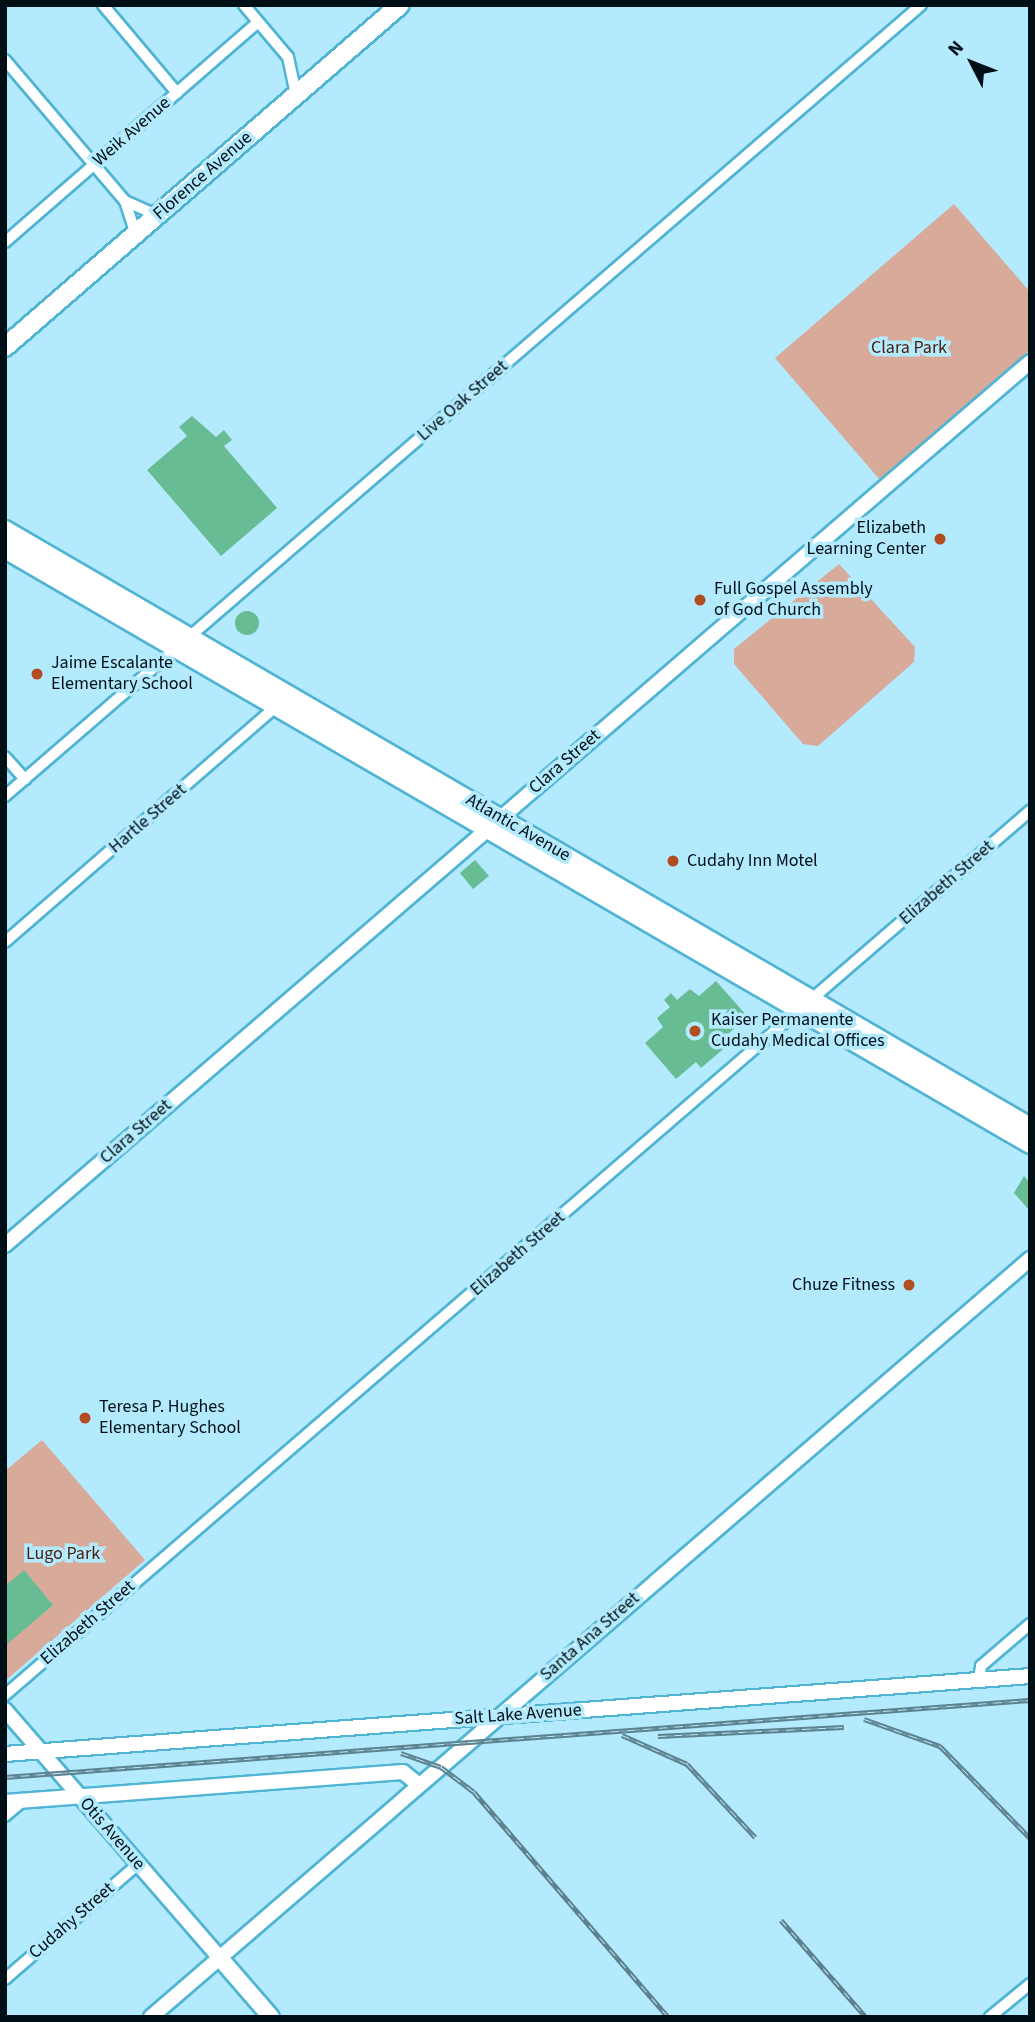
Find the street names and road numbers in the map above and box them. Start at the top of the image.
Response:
street label: Weik Avenue [89,93,175,171]
street label: Florence Avenue [149,127,257,225]
street label: Live Oak Street [413,356,513,446]
street label: Clara Street [525,725,605,799]
street label: Hartle Street [105,780,191,858]
street label: Atlantic Avenue [462,789,574,867]
street label: Elizabeth Street [895,836,999,930]
street label: Clara Street [96,1095,176,1169]
street label: Elizabeth Street [466,1207,570,1301]
street label: Elizabeth Street [36,1576,140,1670]
street label: Santa Ana Street [536,1588,644,1686]
street label: Salt Lake Avenue [454,1700,582,1730]
street label: Otis Avenue [75,1793,149,1875]
street label: Cudahy Street [25,1878,119,1964]

